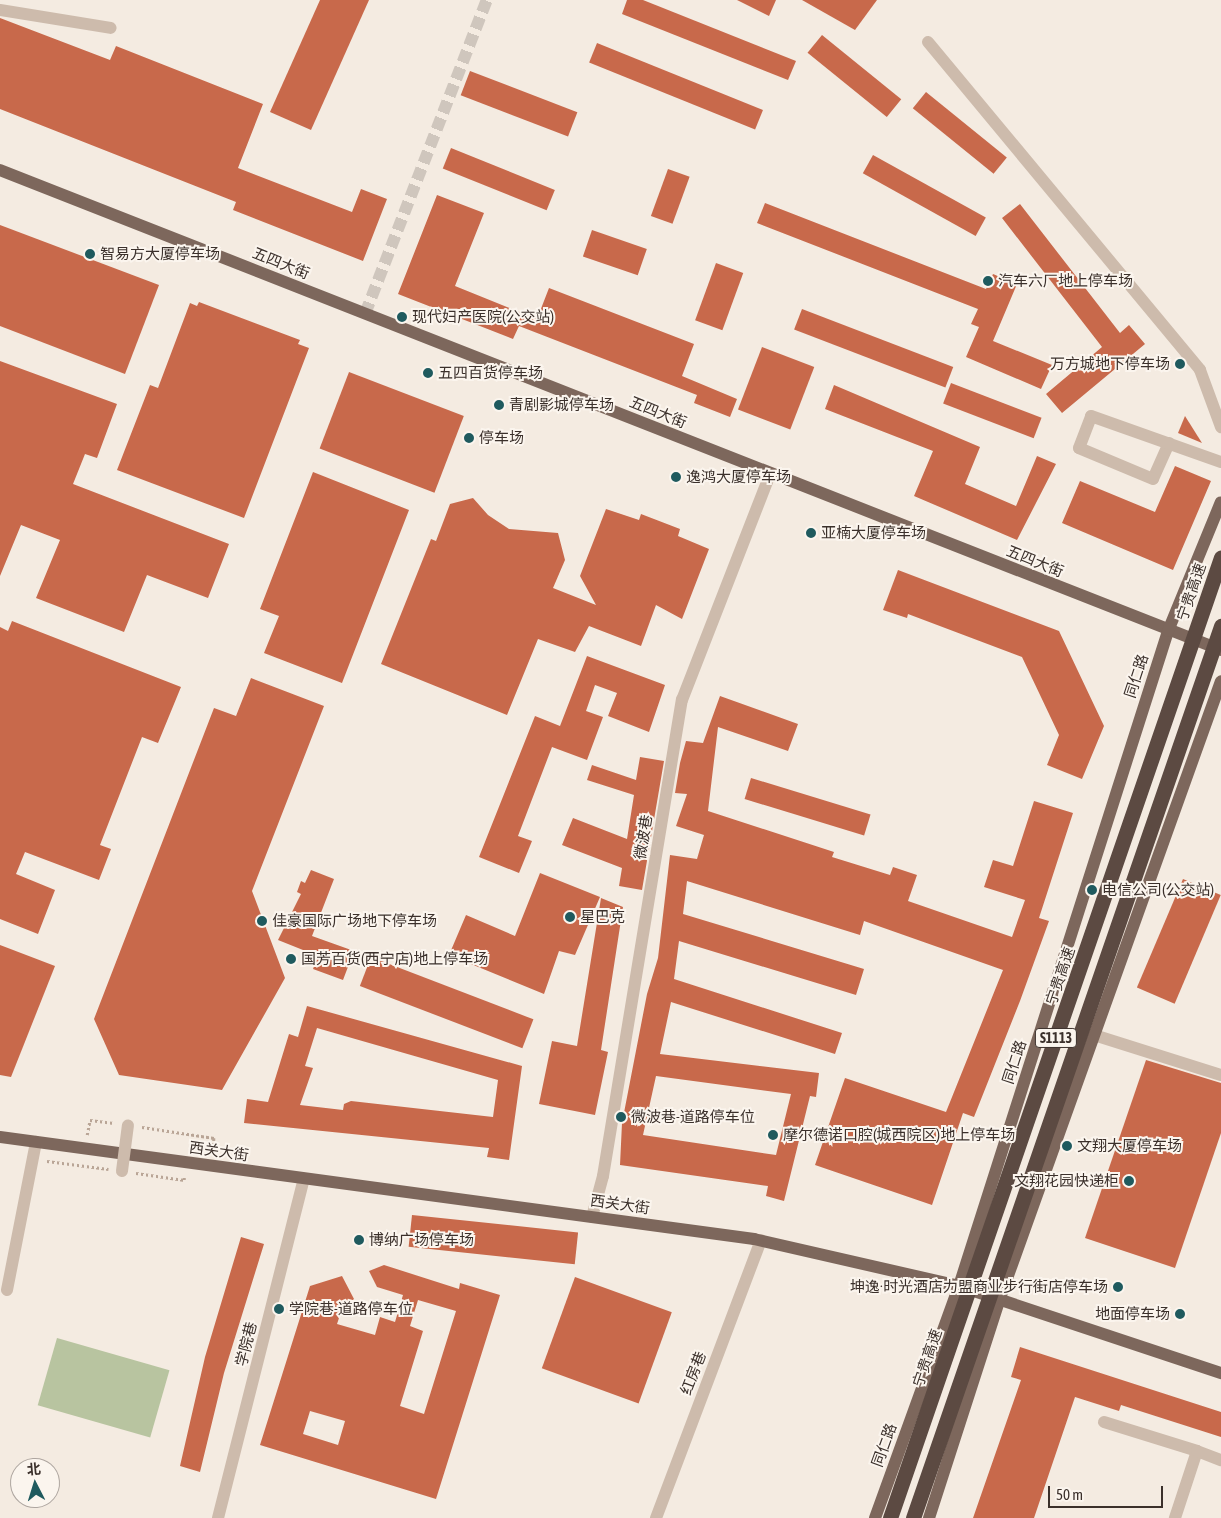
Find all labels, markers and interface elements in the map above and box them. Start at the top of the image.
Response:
street label: 五四大街 [250,243,312,283]
place label: 智易方大厦停车场 [100,245,220,263]
marker: 智易方大厦停车场 [84,248,96,260]
place label: 汽车六厂地上停车场 [998,272,1133,290]
marker: 汽车六厂地上停车场 [982,275,994,287]
place label: 现代妇产医院(公交站) [412,308,554,326]
marker: 现代妇产医院(公交站) [396,311,408,323]
place label: 万方城地下停车场 [1050,355,1170,373]
marker: 万方城地下停车场 [1174,358,1186,370]
place label: 五四百货停车场 [438,364,543,382]
marker: 五四百货停车场 [422,367,434,379]
street label: 五四大街 [627,392,689,432]
place label: 青剧影城停车场 [509,396,614,414]
marker: 青剧影城停车场 [493,399,505,411]
place label: 停车场 [479,429,524,447]
marker: 停车场 [463,432,475,444]
place label: 逸鸿大厦停车场 [686,468,791,486]
marker: 逸鸿大厦停车场 [670,471,682,483]
place label: 亚楠大厦停车场 [821,524,926,542]
marker: 亚楠大厦停车场 [805,527,817,539]
street label: 五四大街 [1004,541,1066,581]
street label: 宁贵高速 [1173,561,1209,623]
street label: 同仁路 [1120,652,1152,700]
street label: 微波巷 [631,813,655,861]
place label: 电信公司(公交站) [1102,881,1214,899]
marker: 电信公司(公交站) [1086,884,1098,896]
place label: 星巴克 [580,908,625,926]
marker: 星巴克 [564,911,576,923]
place label: 佳豪国际广场地下停车场 [272,912,437,930]
marker: 佳豪国际广场地下停车场 [256,915,268,927]
street label: 宁贵高速 [1042,945,1078,1007]
place label: 国芳百货(西宁店)地上停车场 [301,950,488,968]
marker: 国芳百货(西宁店)地上停车场 [285,953,297,965]
road number: S1113 [1035,1026,1077,1050]
street label: 同仁路 [998,1038,1030,1086]
place label: 微波巷-道路停车位 [631,1108,755,1126]
marker: 微波巷-道路停车位 [615,1111,627,1123]
place label: 摩尔德诺口腔(城西院区)地上停车场 [783,1126,1015,1144]
marker: 摩尔德诺口腔(城西院区)地上停车场 [767,1129,779,1141]
place label: 文翔大厦停车场 [1077,1137,1182,1155]
street label: 西关大街 [188,1138,250,1164]
marker: 文翔大厦停车场 [1061,1140,1073,1152]
place label: 文翔花园快递柜 [1014,1172,1119,1190]
marker: 文翔花园快递柜 [1123,1175,1135,1187]
street label: 西关大街 [589,1191,651,1217]
place label: 博纳广场停车场 [369,1231,474,1249]
marker: 博纳广场停车场 [353,1234,365,1246]
place label: 坤逸·时光酒店力盟商业步行街店停车场 [850,1278,1108,1296]
marker: 坤逸·时光酒店力盟商业步行街店停车场 [1112,1281,1124,1293]
place label: 学院巷-道路停车位 [289,1300,413,1318]
marker: 学院巷-道路停车位 [273,1303,285,1315]
place label: 地面停车场 [1095,1305,1170,1323]
marker: 地面停车场 [1174,1308,1186,1320]
street label: 学院巷 [232,1320,260,1368]
street label: 宁贵高速 [909,1327,945,1389]
street label: 红房巷 [677,1349,709,1397]
street label: 同仁路 [868,1421,900,1469]
north arrow [10,1458,60,1508]
text: 北 [26,1460,41,1478]
scale bar [1051,1476,1166,1508]
text: 50 m [1056,1486,1083,1503]

